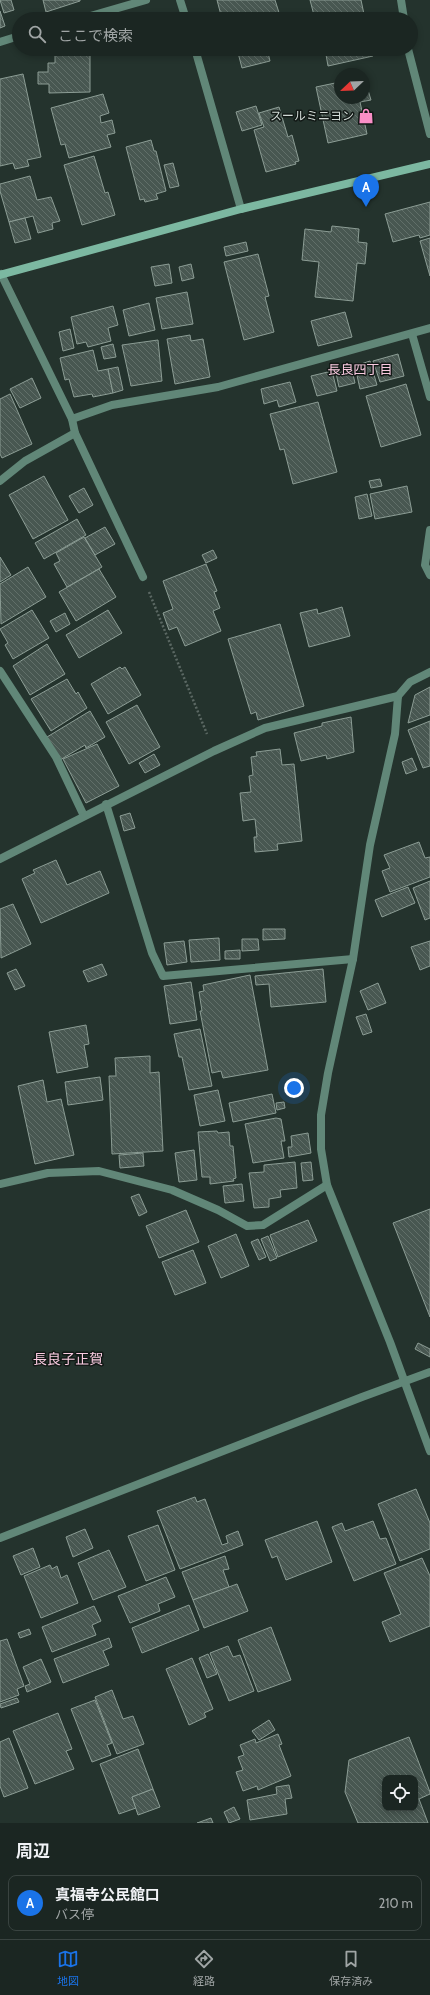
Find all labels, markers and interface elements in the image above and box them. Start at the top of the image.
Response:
search box [12,12,418,56]
icon: search [26,23,48,45]
text: ここで検索 [58,27,133,45]
north arrow [334,68,370,104]
shop icon: スールミニヨン [357,107,375,125]
place label: スールミニヨン [270,108,354,123]
pin: A [353,174,379,207]
district label: 長良四丁目 [327,361,393,377]
your location [284,1078,304,1098]
district label: 長良子正賀 [33,1350,103,1368]
map controls [382,1775,418,1811]
button: locate [382,1775,418,1811]
text: 周辺 [16,1841,50,1861]
text: 真福寺公民館口 [55,1886,160,1904]
text: A [26,1895,34,1911]
text: 210 m [379,1895,413,1911]
text: バス停 [55,1906,94,1922]
tab: 地図 [57,1948,79,1988]
tab: 経路 [193,1948,215,1988]
tab: 保存済み [329,1948,373,1988]

